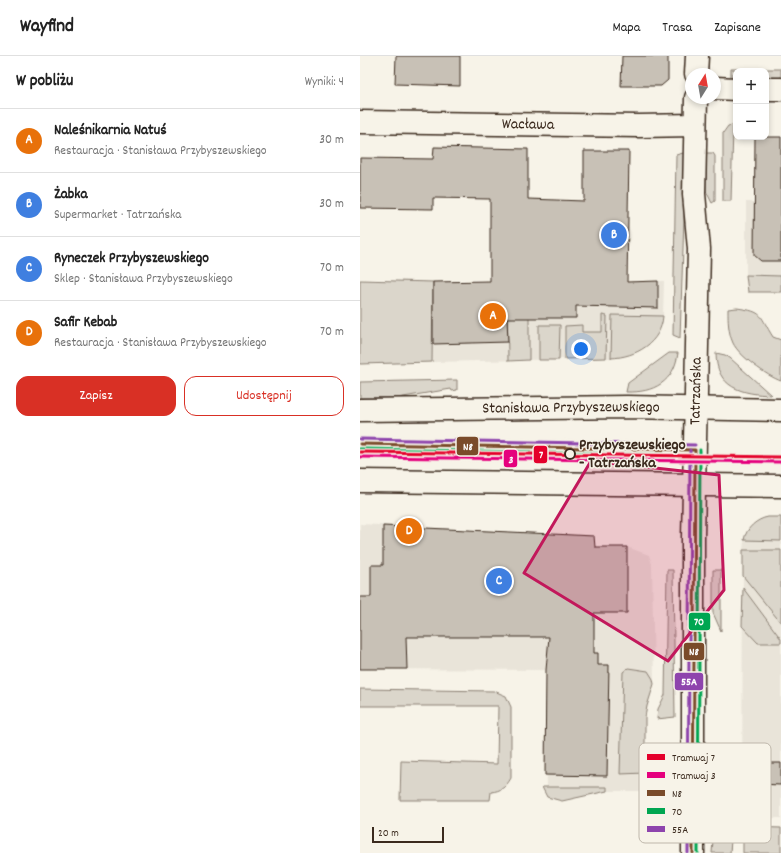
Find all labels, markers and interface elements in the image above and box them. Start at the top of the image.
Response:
text: Wayfind [20,14,74,41]
text: Mapa [613,18,640,38]
text: Trasa [662,18,692,38]
text: Zapisane [714,18,761,38]
north arrow [685,68,721,104]
map controls [733,68,769,140]
button: + [733,68,769,104]
text: W pobliżu [16,70,73,94]
text: Wyniki: 4 [305,73,344,92]
button: − [733,104,769,140]
street label: Wacława [502,113,555,136]
text: Naleśnikarnia Natuś [54,120,167,142]
text: A [25,131,33,150]
text: 30 m [319,131,344,150]
text: Restauracja · Stanisława Przybyszewskiego [54,142,267,161]
text: Żabka [54,184,87,206]
text: B [26,195,32,214]
text: 30 m [319,195,344,214]
text: Supermarket · Tatrzańska [54,206,181,225]
pin: B [601,220,627,250]
text: Ryneczek Przybyszewskiego [54,248,209,270]
text: C [26,259,32,278]
text: 70 m [320,259,344,278]
text: Sklep · Stanisława Przybyszewskiego [54,270,233,289]
pin: A [480,301,506,331]
text: Safir Kebab [54,312,117,334]
text: D [26,323,32,342]
text: 70 m [320,323,344,342]
text: Restauracja · Stanisława Przybyszewskiego [54,334,267,353]
your location [571,339,591,359]
street label: Tatrzańska [684,357,708,425]
button: Zapisz [16,376,176,416]
button: Udostępnij [184,376,344,416]
street label: Stanisława Przybyszewskiego [482,395,660,420]
place label: Przybyszewskiego - Tatrzańska [579,434,686,475]
line badge: N8 [456,436,479,456]
text: N8 [463,440,474,456]
line badge: 7 [533,445,548,464]
text: 7 [539,448,544,464]
marker: Przybyszewskiego - Tatrzańska [564,448,576,460]
line badge: 3 [503,449,518,468]
text: 3 [509,453,514,469]
pin: D [396,516,422,546]
pin: C [486,566,512,596]
line badge: 70 [688,612,711,631]
text: 70 [694,615,704,631]
line badge: N8 [683,642,705,661]
text: N8 [689,645,700,661]
line badge: 55A [674,672,704,691]
text: 55A [681,675,697,691]
legend [639,743,771,843]
text: Tramwaj 7 [672,751,715,767]
text: Tramwaj 3 [672,769,716,785]
text: N8 [672,787,682,803]
text: 70 [672,805,682,821]
text: 55A [672,823,688,839]
scale bar [372,825,444,844]
text: 20 m [378,826,399,842]

